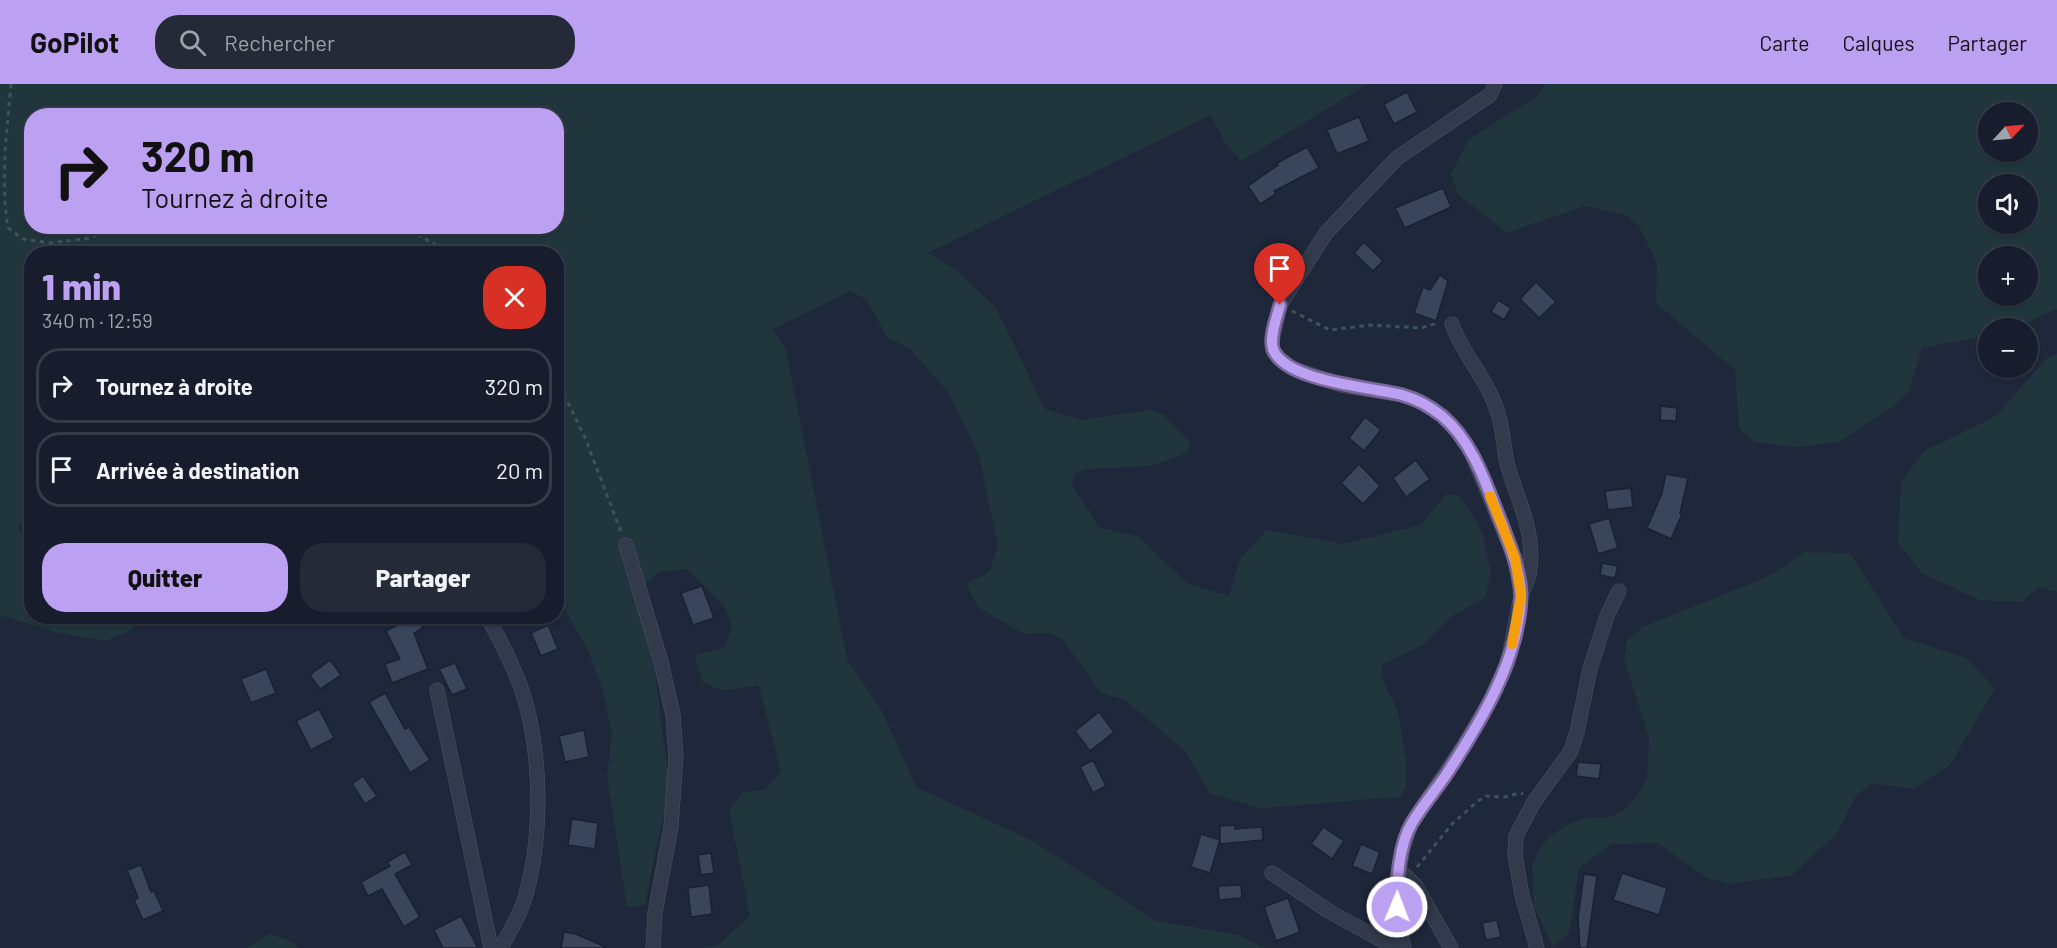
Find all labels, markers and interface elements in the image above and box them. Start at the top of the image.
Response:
search box [155,15,575,69]
text: GoPilot [30,25,119,59]
icon: search [176,26,209,59]
text: Rechercher [224,29,335,55]
text: Carte [1760,30,1809,55]
text: Calques [1842,30,1915,55]
text: Partager [1948,30,2027,55]
north arrow [1978,102,2038,162]
map controls [1978,102,2038,378]
text: 320 m [141,130,255,180]
icon: right [42,132,120,210]
button: sound [1978,174,2038,234]
text: Tournez à droite [141,181,329,213]
pin [1254,243,1305,305]
button: + [1978,246,2038,306]
icon: arrive [1263,252,1296,285]
text: 1 min [42,264,121,307]
button: close [483,266,546,329]
text: 340 m · 12:59 [42,308,153,332]
button: − [1978,318,2038,378]
icon: right [45,369,78,402]
text: Tournez à droite [96,373,253,399]
text: 320 m [485,373,543,399]
icon: arrive [45,453,78,486]
text: Arrivée à destination [96,457,299,483]
text: 20 m [496,457,543,483]
button: Quitter [42,543,288,612]
button: Partager [300,543,546,612]
position arrow [1365,875,1429,939]

